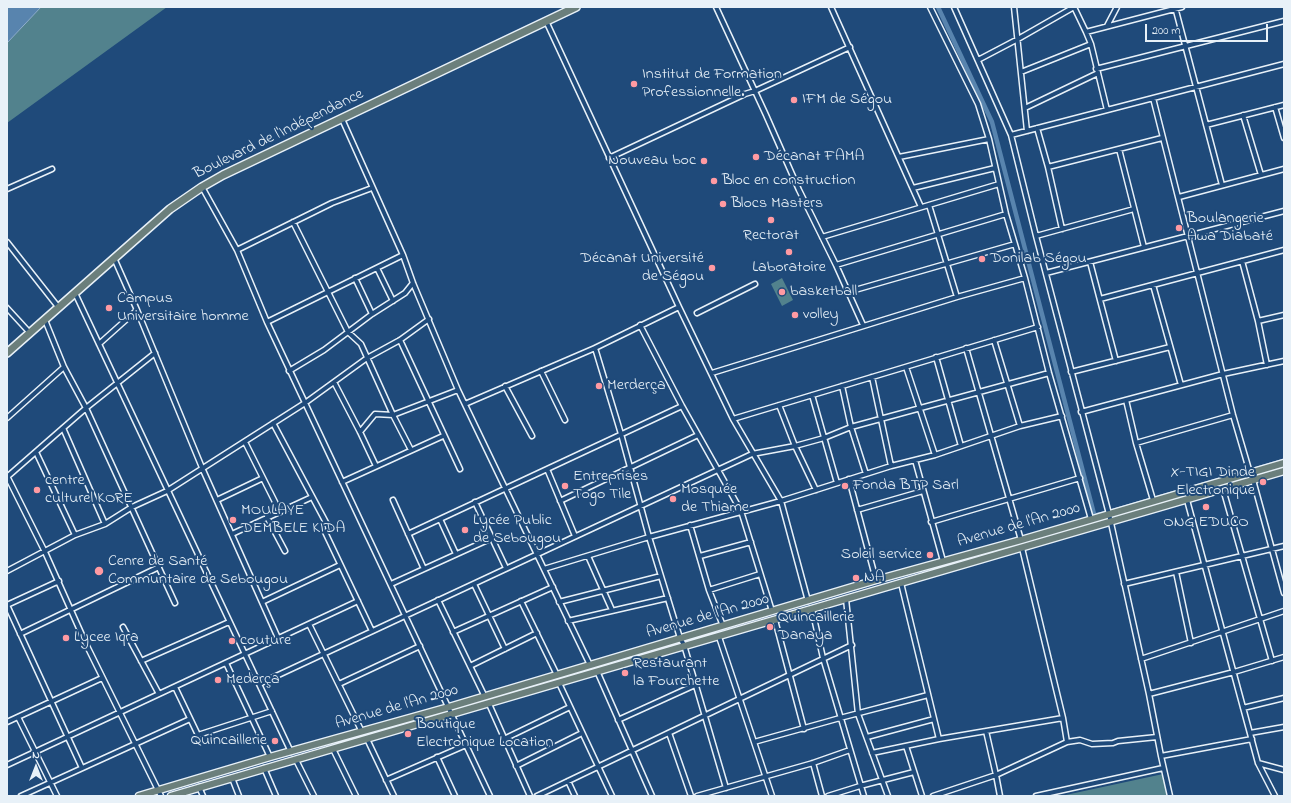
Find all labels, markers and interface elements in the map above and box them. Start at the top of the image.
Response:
scale bar [1147,16,1270,42]
text: 200 m [1152,22,1181,40]
place label: Institut de Formation Professionnelle. [642,65,782,103]
marker: Institut de Formation Professionnelle. [629,79,639,89]
street label: Boulevard de l'Indépendance [191,85,367,185]
place label: IFM de Ségou [802,90,892,110]
marker: IFM de Ségou [789,95,799,105]
place label: Décanat FAMA [764,147,864,167]
place label: Nouveau boc [608,151,696,171]
marker: Décanat FAMA [751,152,761,162]
marker: Nouveau boc [699,156,709,166]
place label: Bloc en construction [722,171,855,191]
marker: Bloc en construction [709,176,719,186]
place label: Blocs Masters [731,194,823,214]
marker: Blocs Masters [718,199,728,209]
place label: Boulangerie Awa Diabaté [1187,209,1273,247]
marker: Rectorat [766,215,776,225]
marker: Boulangerie Awa Diabaté [1174,223,1184,233]
place label: Rectorat [743,226,799,246]
marker: Laboratoire [784,247,794,257]
place label: Décanat Université de Ségou [580,249,704,287]
place label: Donilab Ségou [990,249,1087,269]
marker: Donilab Ségou [977,254,987,264]
place label: Laboratoire [752,258,826,278]
marker: Décanat Université de Ségou [707,263,717,273]
place label: basketball [790,282,857,302]
marker: basketball [777,287,787,297]
place label: Campus Universitaire homme [117,289,249,327]
marker: Campus Universitaire homme [104,303,114,313]
place label: volley [803,305,838,325]
marker: volley [790,310,800,320]
place label: Merderça [607,376,666,396]
marker: Merderça [594,381,604,391]
place label: X-TIGI Dinde Electronique [1170,463,1255,501]
place label: Entreprises Togo Tile [573,467,648,505]
place label: centre culturel KORE [45,471,133,509]
place label: Fonda BTP Sarl [853,476,959,496]
marker: X-TIGI Dinde Electronique [1258,477,1268,487]
place label: Mosquée de Thiame [681,480,749,518]
marker: Entreprises Togo Tile [560,481,570,491]
marker: Fonda BTP Sarl [840,481,850,491]
marker: centre culturel KORE [32,485,42,495]
marker: Mosquée de Thiame [668,494,678,504]
street label: Avenue de l'An 2000 [955,499,1083,553]
place label: MOULAYE DEMBELE KIDA [241,501,345,539]
marker: ONG EDUCO [1201,502,1211,512]
place label: Lycée Public de Sebougou [473,511,561,549]
place label: ONG EDUCO [1163,513,1249,533]
marker: MOULAYE DEMBELE KIDA [228,515,238,525]
marker: Lycée Public de Sebougou [460,525,470,535]
place label: Soleil service [841,545,922,565]
marker: Soleil service [925,550,935,560]
place label: Cenre de Santé Communtaire de Sebougou [108,552,288,590]
marker: Cenre de Santé Communtaire de Sebougou [93,565,105,577]
place label: NA [864,568,885,588]
marker: NA [851,573,861,583]
street label: Avenue de l'An 2000 [644,590,772,644]
place label: Quincaillerie Danaya [778,608,854,646]
marker: Quincaillerie Danaya [765,622,775,632]
place label: Lycee Iqra [74,628,139,648]
place label: couture [240,631,291,651]
marker: Lycee Iqra [61,633,71,643]
marker: couture [227,636,237,646]
place label: Restaurant la Fourchette [633,654,719,692]
marker: Restaurant la Fourchette [620,668,630,678]
place label: Mederça [226,670,280,690]
marker: Mederça [213,675,223,685]
street label: Avenue de l'An 2000 [333,681,461,735]
place label: Boutique Electronique Location [416,715,553,753]
marker: Boutique Electronique Location [403,729,413,739]
place label: Quincaillerie [191,731,267,751]
marker: Quincaillerie [270,736,280,746]
north arrow [16,747,56,787]
text: N [32,747,40,763]

